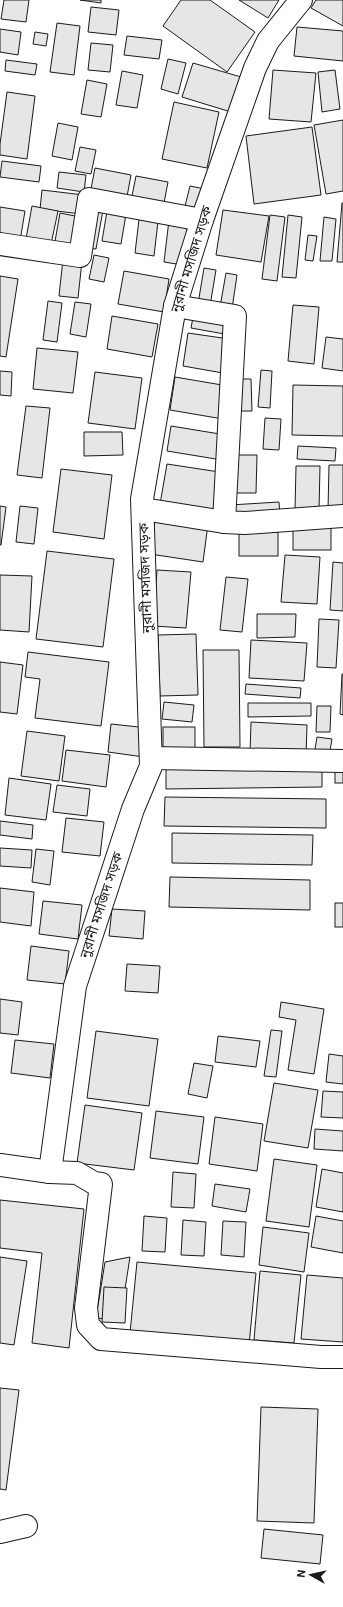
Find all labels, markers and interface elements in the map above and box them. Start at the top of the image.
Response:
street label: নুরানী মসজিদ সড়ক [167,203,216,315]
street label: নুরানী মসজিদ সড়ক [135,522,156,634]
street label: নুরানী মসজিদ সড়ক [76,849,127,961]
north arrow [291,1555,331,1595]
text: N [295,1569,309,1578]

